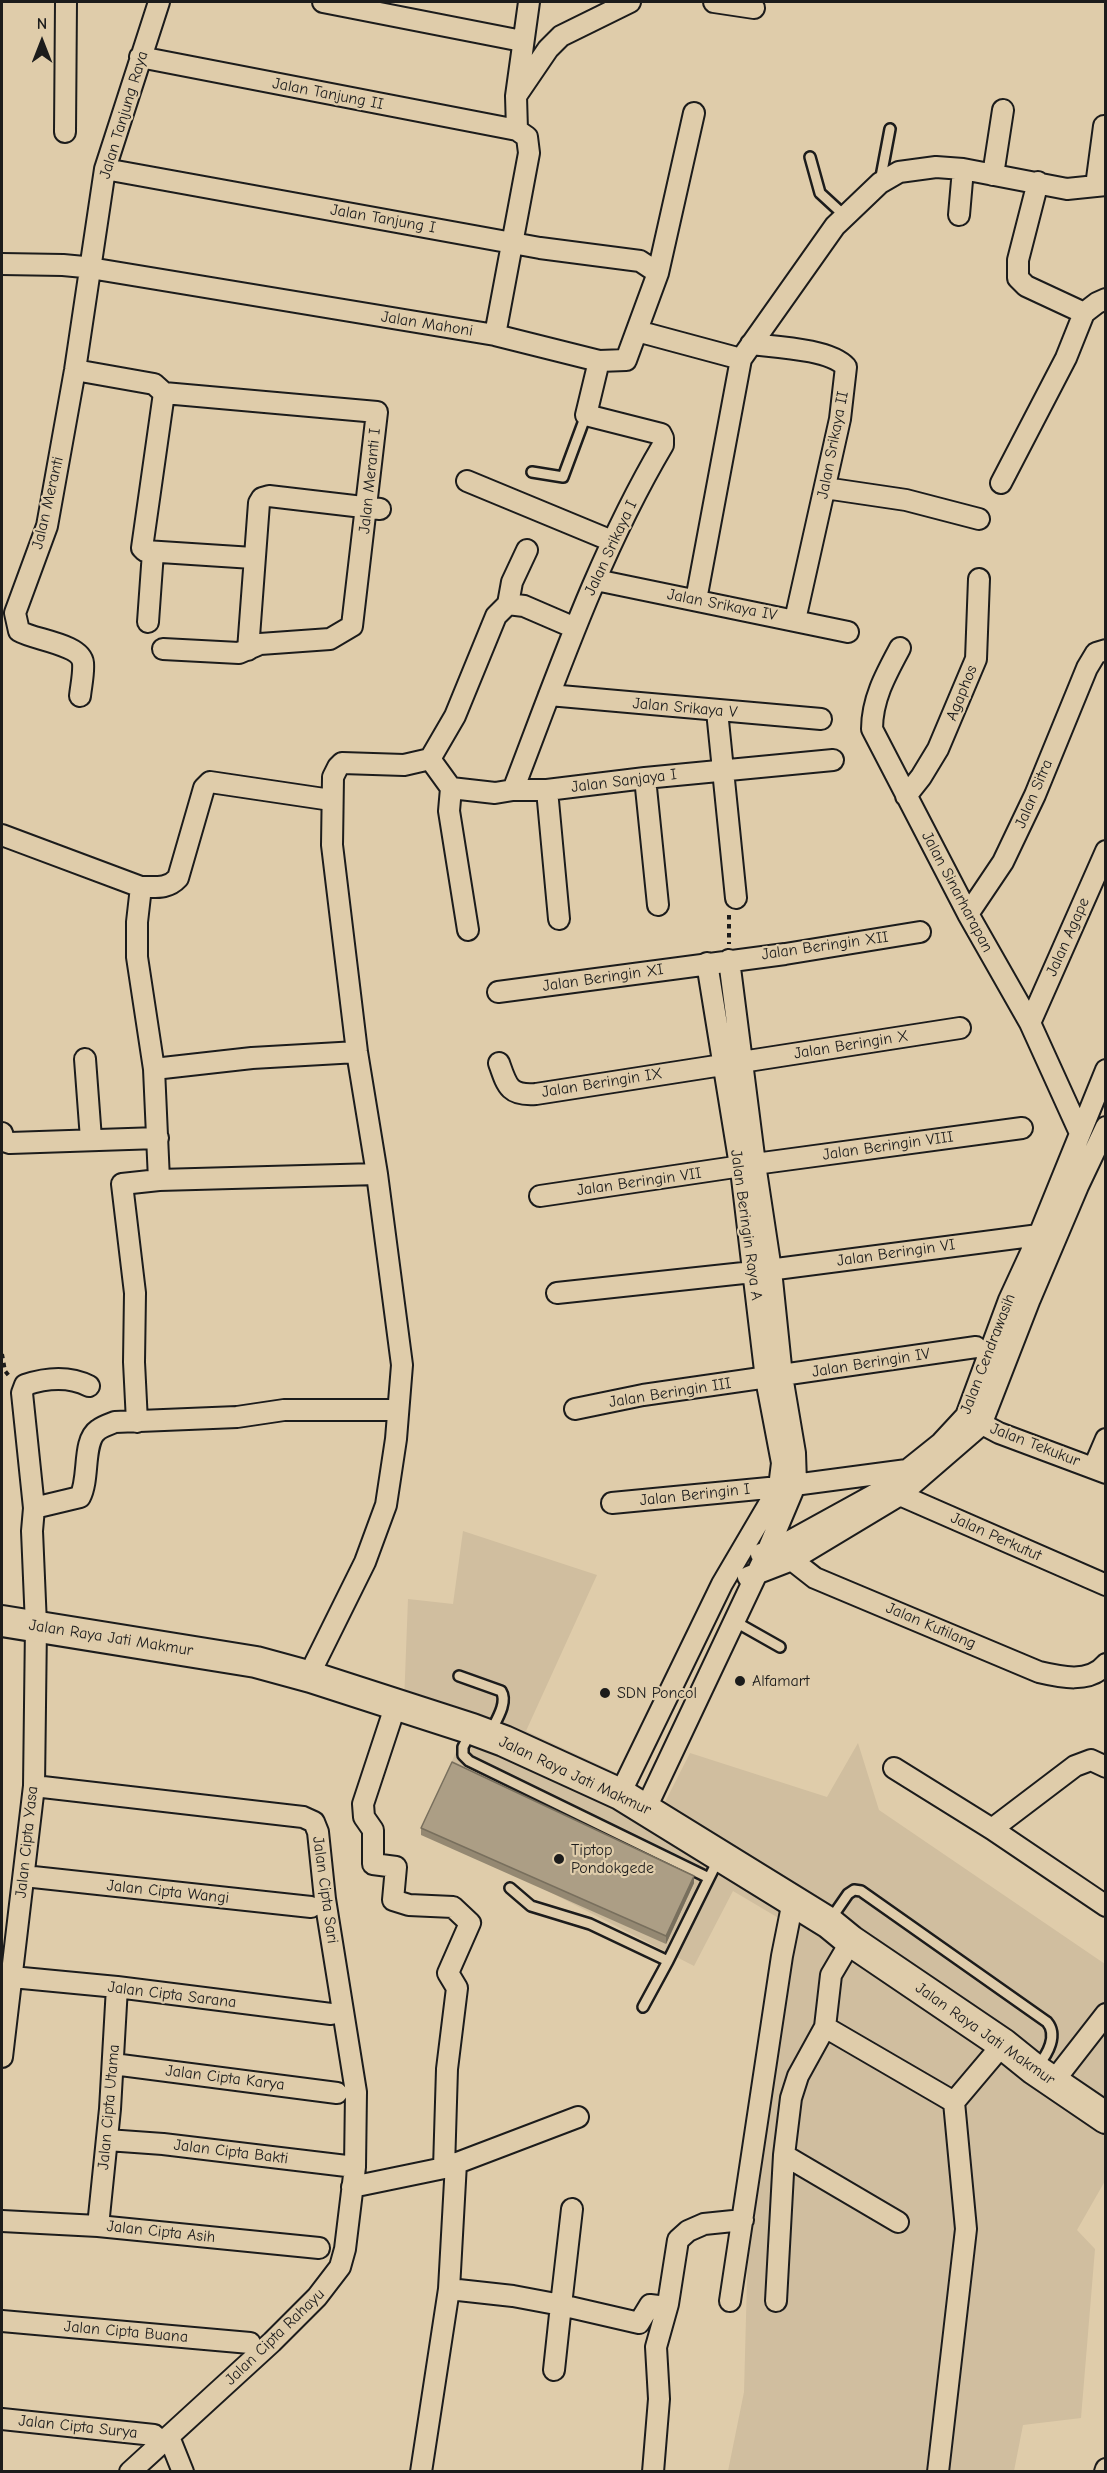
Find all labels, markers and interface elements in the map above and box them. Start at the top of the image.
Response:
north arrow [12,12,72,72]
text: N [37,15,47,33]
street label: Jalan Tanjung Raya [95,49,153,181]
street label: Jalan Tanjung II [271,74,385,114]
street label: Jalan Tanjung I [329,200,437,238]
street label: Jalan Mahoni [380,307,474,341]
street label: Jalan Srikaya II [813,390,853,500]
street label: Jalan Meranti I [355,427,385,535]
street label: Jalan Meranti [28,455,68,551]
street label: Jalan Srikaya I [581,497,641,599]
street label: Jalan Srikaya IV [666,585,778,625]
street label: Agaphos [942,662,982,724]
street label: Jalan Srikaya V [632,694,738,722]
street label: Jalan Sitra [1011,757,1057,831]
street label: Jalan Sanjaya I [570,765,678,797]
street label: Jalan Sinarharapan [917,828,997,956]
street label: Jalan Agape [1042,895,1094,979]
street label: Jalan Beringin XII [760,928,890,964]
street label: Jalan Beringin XI [541,960,665,996]
street label: Jalan Beringin X [792,1026,910,1064]
street label: Jalan Beringin IX [540,1064,664,1102]
street label: Jalan Beringin VIII [821,1127,955,1165]
street label: Jalan Beringin Raya A [726,1148,766,1302]
street label: Jalan Beringin VII [575,1164,703,1200]
street label: Jalan Beringin VI [836,1235,956,1271]
street label: Jalan Cendrawasih [956,1291,1020,1417]
street label: Jalan Beringin IV [811,1344,931,1382]
street label: Jalan Beringin III [608,1374,732,1412]
street label: Jalan Tekukur [987,1419,1083,1471]
street label: Jalan Beringin I [639,1480,751,1510]
street label: Jalan Perkutut [948,1508,1044,1566]
street label: Jalan Kutilang [883,1598,979,1654]
street label: Jalan Raya Jati Makmur [28,1616,194,1660]
place label: Alfamart [752,1671,810,1691]
marker: Alfamart [733,1674,747,1688]
place label: SDN Poncol [617,1683,697,1703]
marker: SDN Poncol [598,1686,612,1700]
street label: Jalan Raya Jati Makmur [496,1732,654,1820]
street label: Jalan Cipta Yasa [12,1785,42,1899]
street label: Jalan Cipta Sari [308,1835,342,1945]
place label: Tiptop Pondokgede [571,1840,654,1878]
marker: Tiptop Pondokgede [552,1852,566,1866]
street label: Jalan Cipta Wangi [106,1876,230,1908]
street label: Jalan Cipta Sarana [107,1978,237,2012]
street label: Jalan Raya Jati Makmur [912,1979,1058,2089]
street label: Jalan Cipta Utama [94,2043,124,2171]
street label: Jalan Cipta Karya [164,2061,286,2095]
street label: Jalan Cipta Bakti [173,2135,289,2169]
street label: Jalan Cipta Asih [106,2217,216,2247]
street label: Jalan Cipta Rahayu [221,2285,329,2389]
street label: Jalan Cipta Buana [63,2317,189,2347]
street label: Jalan Cipta Surya [18,2411,138,2443]

